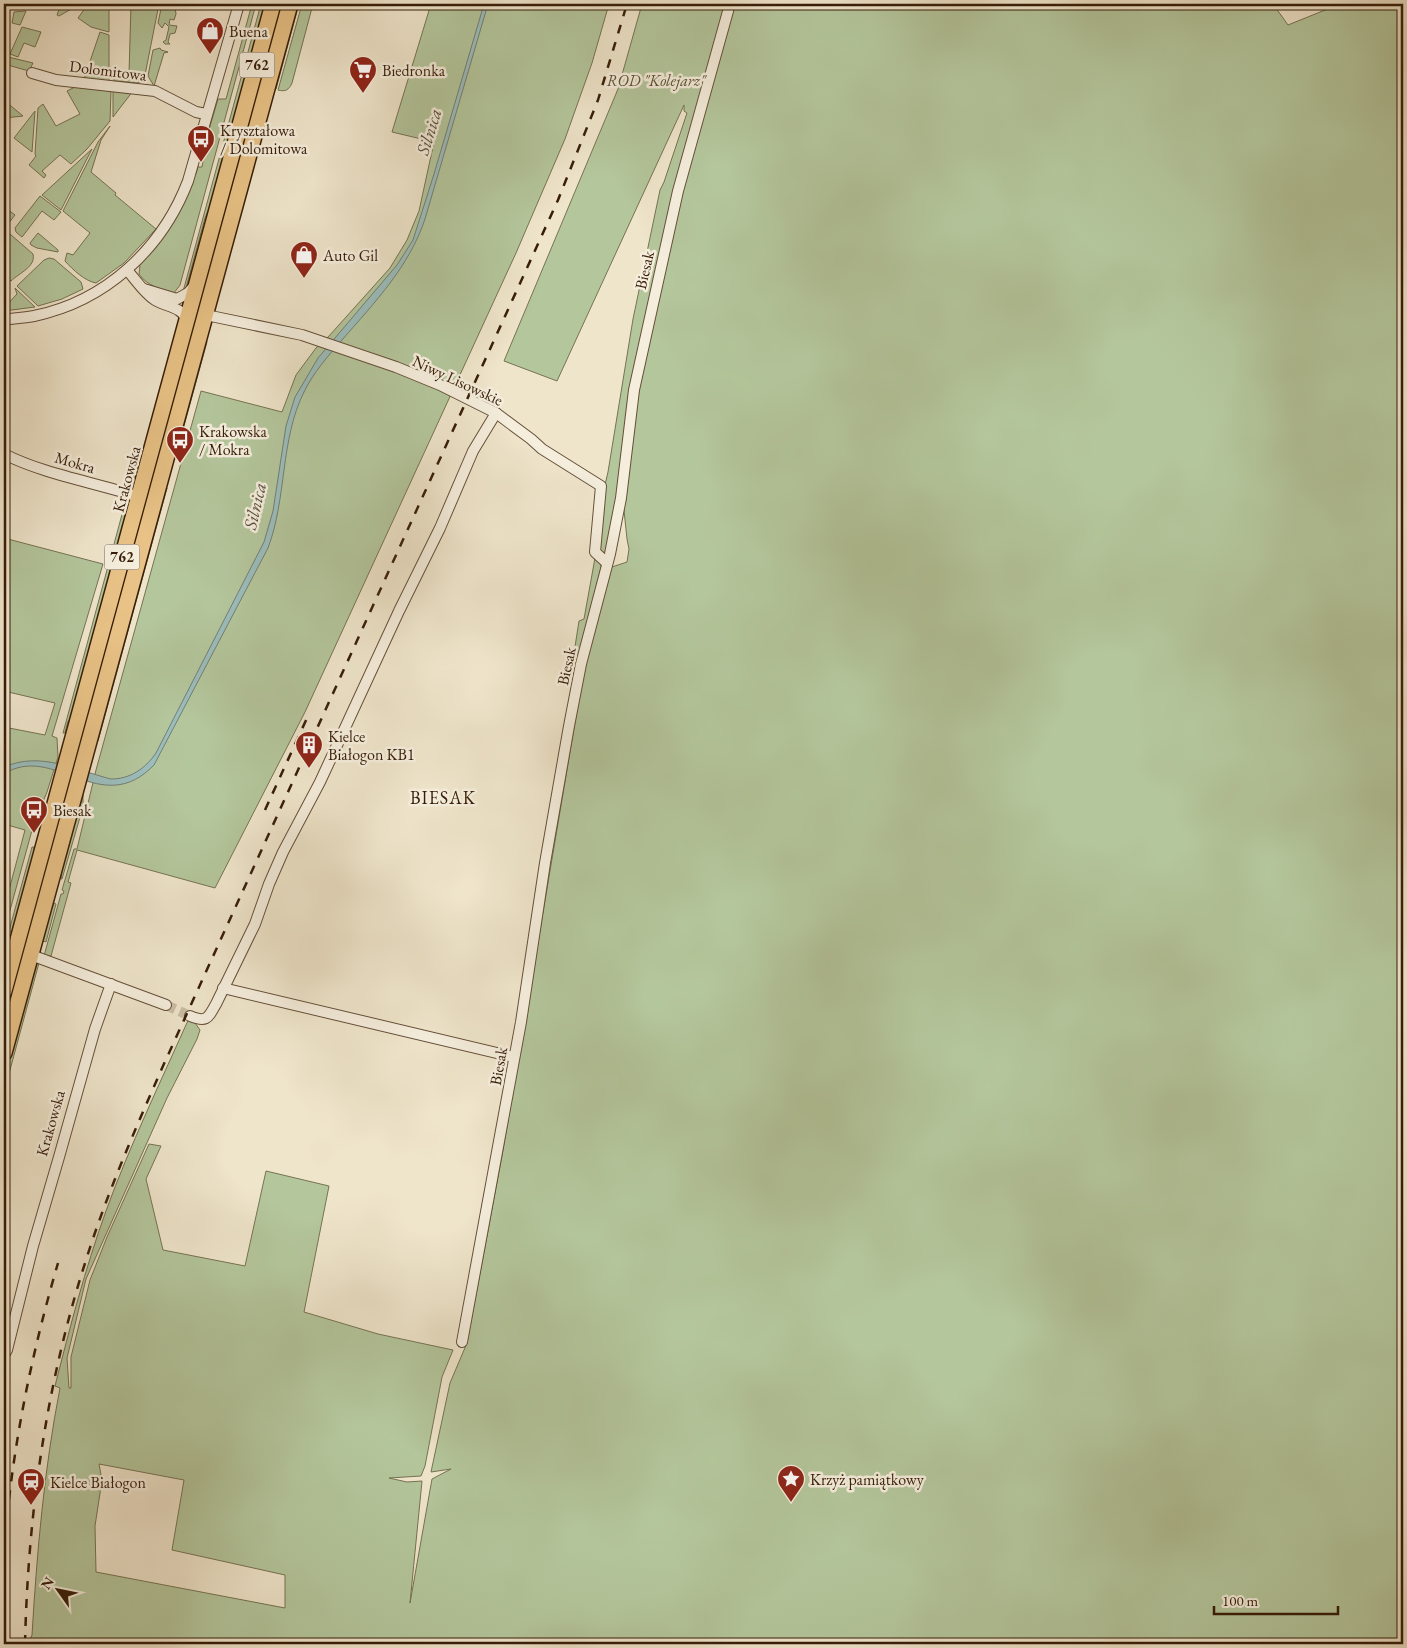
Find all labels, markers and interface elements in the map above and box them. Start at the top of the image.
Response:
shop icon: Buena [195,16,225,55]
place label: Buena [229,21,269,42]
road number: 762 [240,52,274,78]
street label: Dolomitowa [68,55,148,86]
supermarket icon: Biedronka [348,55,378,94]
place label: Biedronka [382,60,446,81]
park label: ROD "Kolejarz" [606,70,707,91]
water label: Silnica [410,106,446,159]
place label: Kryształowa / Dolomitowa [220,120,308,159]
bus stop icon: Kryształowa / Dolomitowa [186,124,216,163]
shop icon: Auto Gil [289,240,319,279]
place label: Auto Gil [322,245,378,266]
street label: Biesak [630,248,659,291]
street label: Niwy Lisowskie [409,350,506,411]
place label: Krakowska / Mokra [199,421,267,460]
bus stop icon: Krakowska / Mokra [165,425,195,464]
street label: Krakowska [108,443,146,515]
street label: Mokra [52,447,98,478]
water label: Silnica [238,480,271,532]
road number: 762 [104,544,140,570]
street label: Biesak [552,645,581,687]
place label: Kielce Białogon KB1 [328,726,415,765]
building icon: Kielce Białogon KB1 [294,730,324,769]
district label: BIESAK [410,786,476,809]
bus stop icon: Biesak [19,795,49,834]
place label: Biesak [53,800,92,821]
street label: Biesak [485,1045,512,1087]
street label: Krakowska [31,1087,70,1159]
place icon: Krzyż pamiątkowy [776,1464,806,1503]
station icon: Kielce Białogon [16,1467,46,1506]
place label: Krzyż pamiątkowy [810,1469,925,1490]
place label: Kielce Białogon [50,1472,147,1493]
north arrow [32,1566,82,1616]
text: N [36,1573,58,1593]
scale bar [1214,1583,1338,1615]
text: 100 m [1222,1591,1259,1610]

